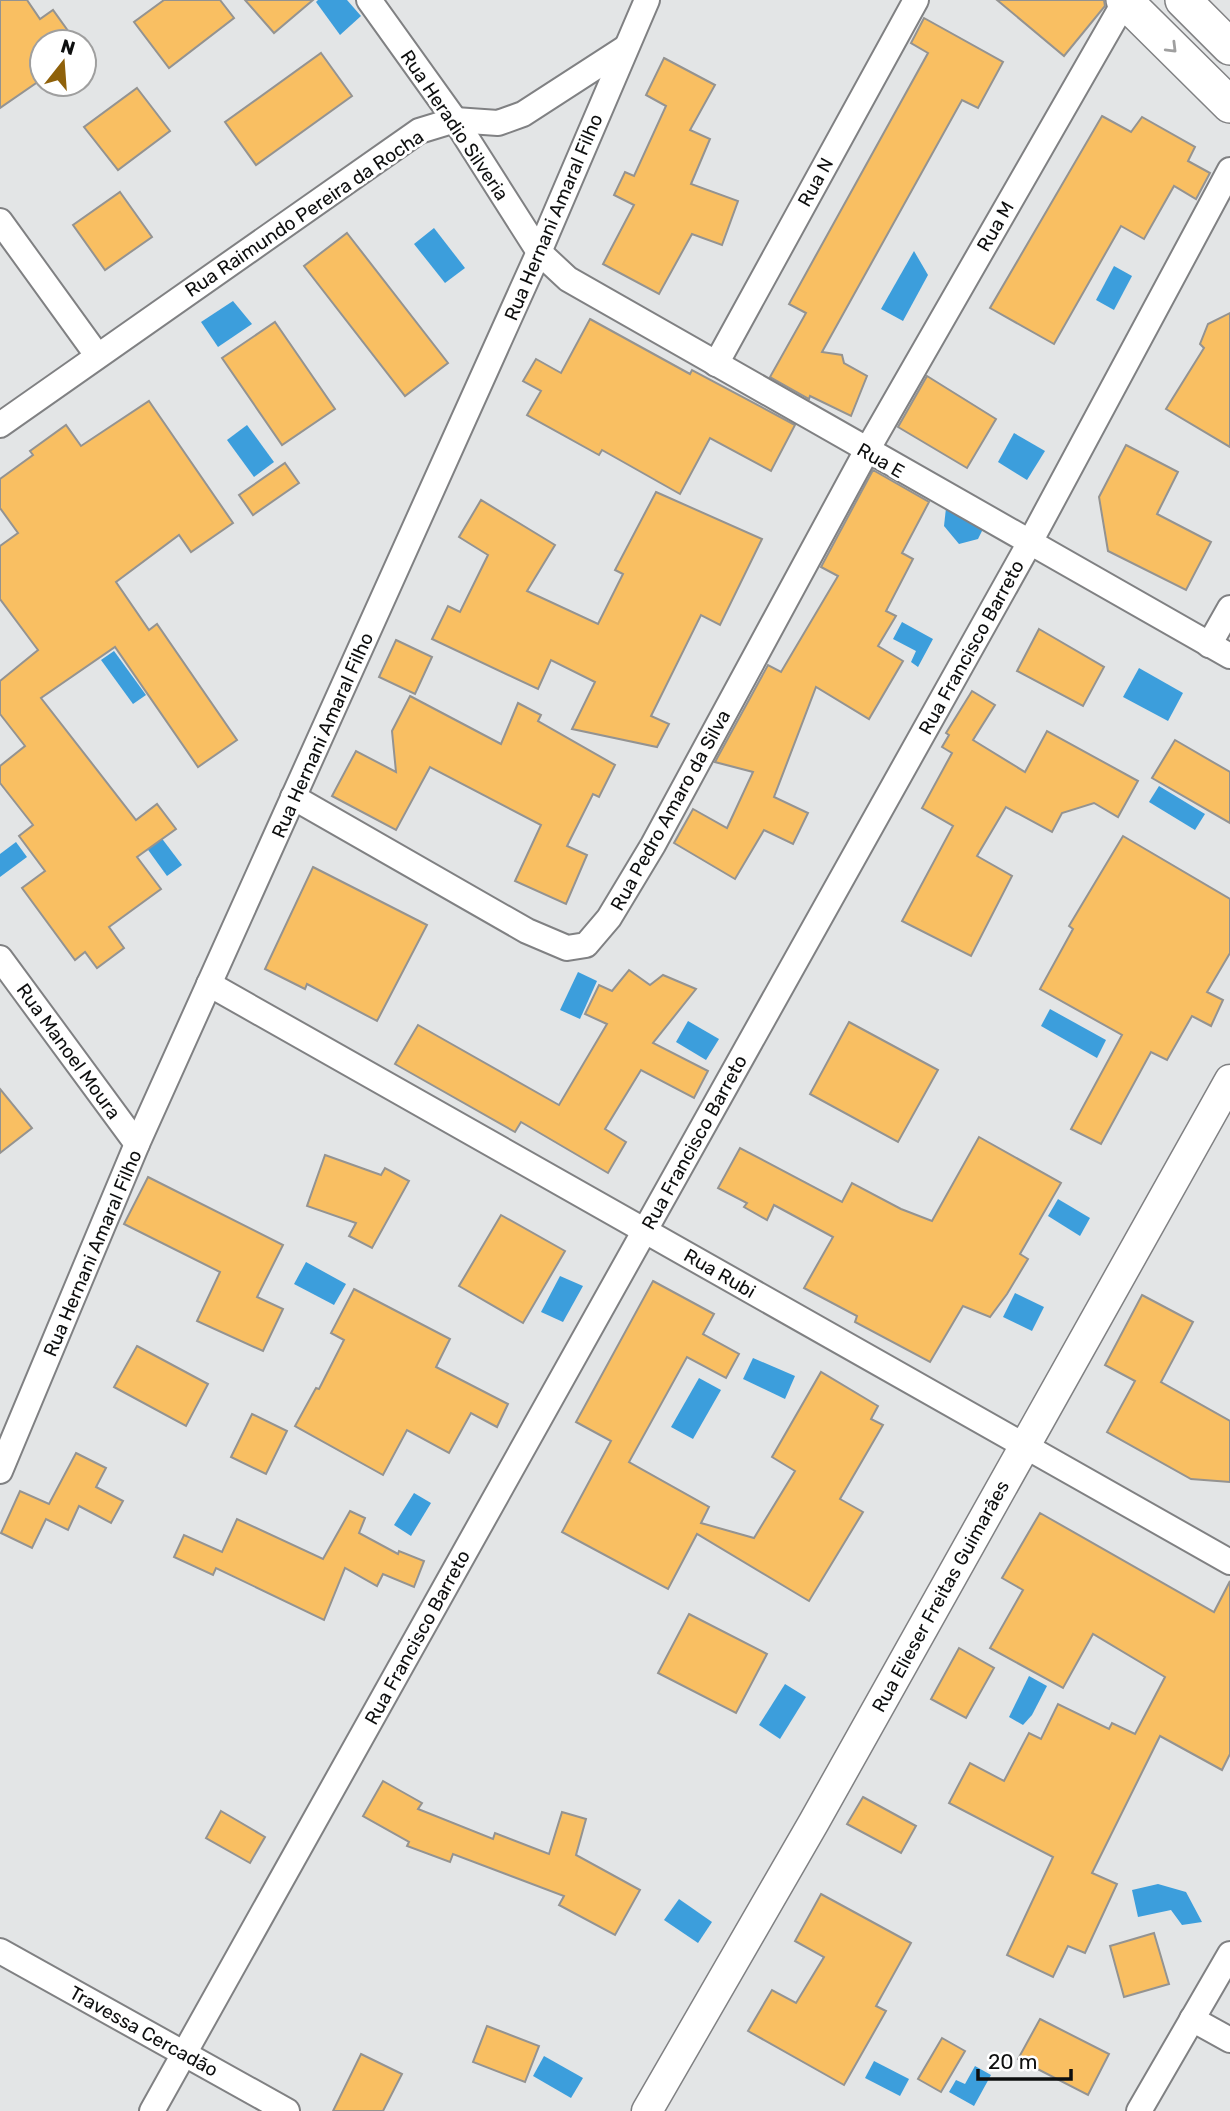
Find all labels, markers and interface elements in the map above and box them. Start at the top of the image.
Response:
north arrow [28,28,98,98]
text: N [58,34,78,60]
one-way arrow [1164,40,1177,53]
street label: Rua Heradio Silveria [396,46,513,205]
street label: Rua Hernani Amaral Filho [499,110,608,324]
street label: Rua Raimundo Pereira da Rocha [181,125,428,302]
street label: Rua N [793,154,838,211]
street label: Rua M [972,197,1019,255]
street label: Rua E [853,438,908,483]
street label: Rua Francisco Barreto [914,556,1029,739]
street label: Rua Hernani Amaral Filho [267,629,378,841]
street label: Rua Pedro Amaro da Silva [606,706,735,915]
street label: Rua Manoel Moura [12,979,125,1124]
street label: Rua Francisco Barreto [637,1051,752,1234]
street label: Rua Hernani Amaral Filho [38,1146,147,1360]
street label: Rua Rubi [680,1244,760,1303]
street label: Rua Elieser Freitas Guimarães [867,1476,1014,1716]
street label: Rua Francisco Barreto [360,1546,475,1729]
street label: Travessa Cercadão [66,1981,222,2082]
scale bar [978,2038,1071,2082]
text: 20 m [988,2049,1037,2074]

